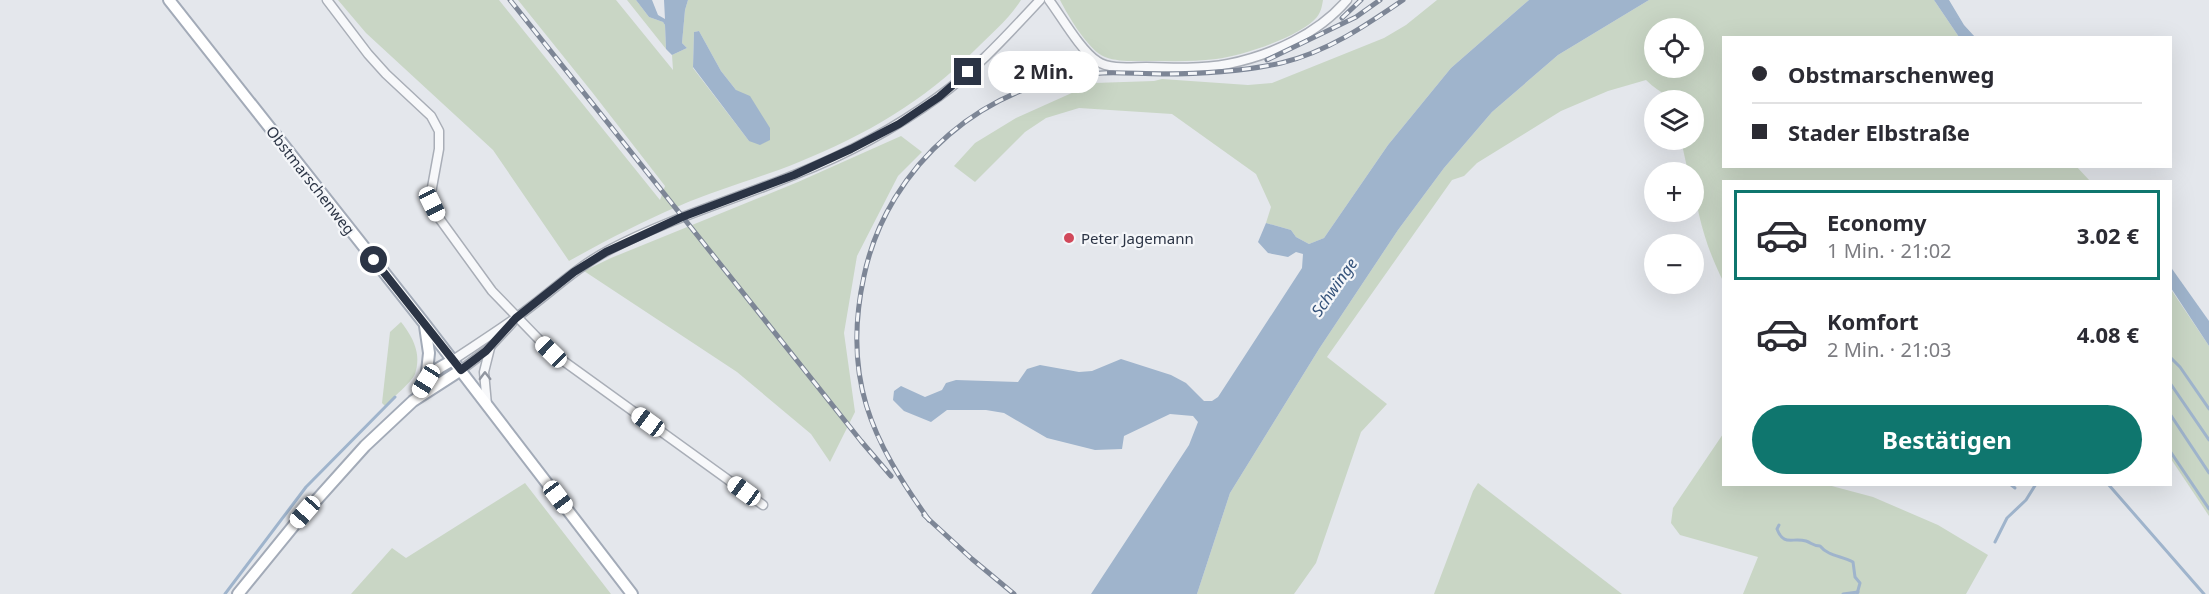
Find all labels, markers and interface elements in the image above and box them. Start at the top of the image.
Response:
map controls [1644,18,1704,294]
button: locate [1644,18,1704,78]
callout: 2 Min. [989,51,1100,93]
route end [954,58,981,85]
text: 2 Min. [1013,58,1074,85]
text: Obstmarschenweg [1788,59,1994,89]
button: layers [1644,90,1704,150]
text: Stader Elbstraße [1788,117,1970,147]
street label: Obstmarschenweg [262,121,360,239]
button: + [1644,162,1704,222]
car [416,184,448,224]
text: Economy [1827,207,1926,237]
icon: car [1755,208,1809,262]
text: 3.02 € [2077,220,2139,250]
place label: Peter Jagemann [1081,228,1194,248]
marker: Peter Jagemann [1062,231,1076,245]
button: − [1644,234,1704,294]
text: 1 Min. · 21:02 [1827,237,1952,264]
route start [360,246,387,273]
water label: Schwinge [1306,253,1362,321]
text: Komfort [1827,306,1918,336]
icon: car [1755,307,1809,361]
text: 4.08 € [2077,319,2139,349]
car [532,333,570,371]
text: 2 Min. · 21:03 [1827,336,1952,363]
car [409,361,443,401]
one-way arrow [479,371,491,380]
car [628,404,668,440]
button: Bestätigen [1752,405,2142,474]
car [724,473,764,509]
car [540,477,576,517]
car [286,493,324,531]

